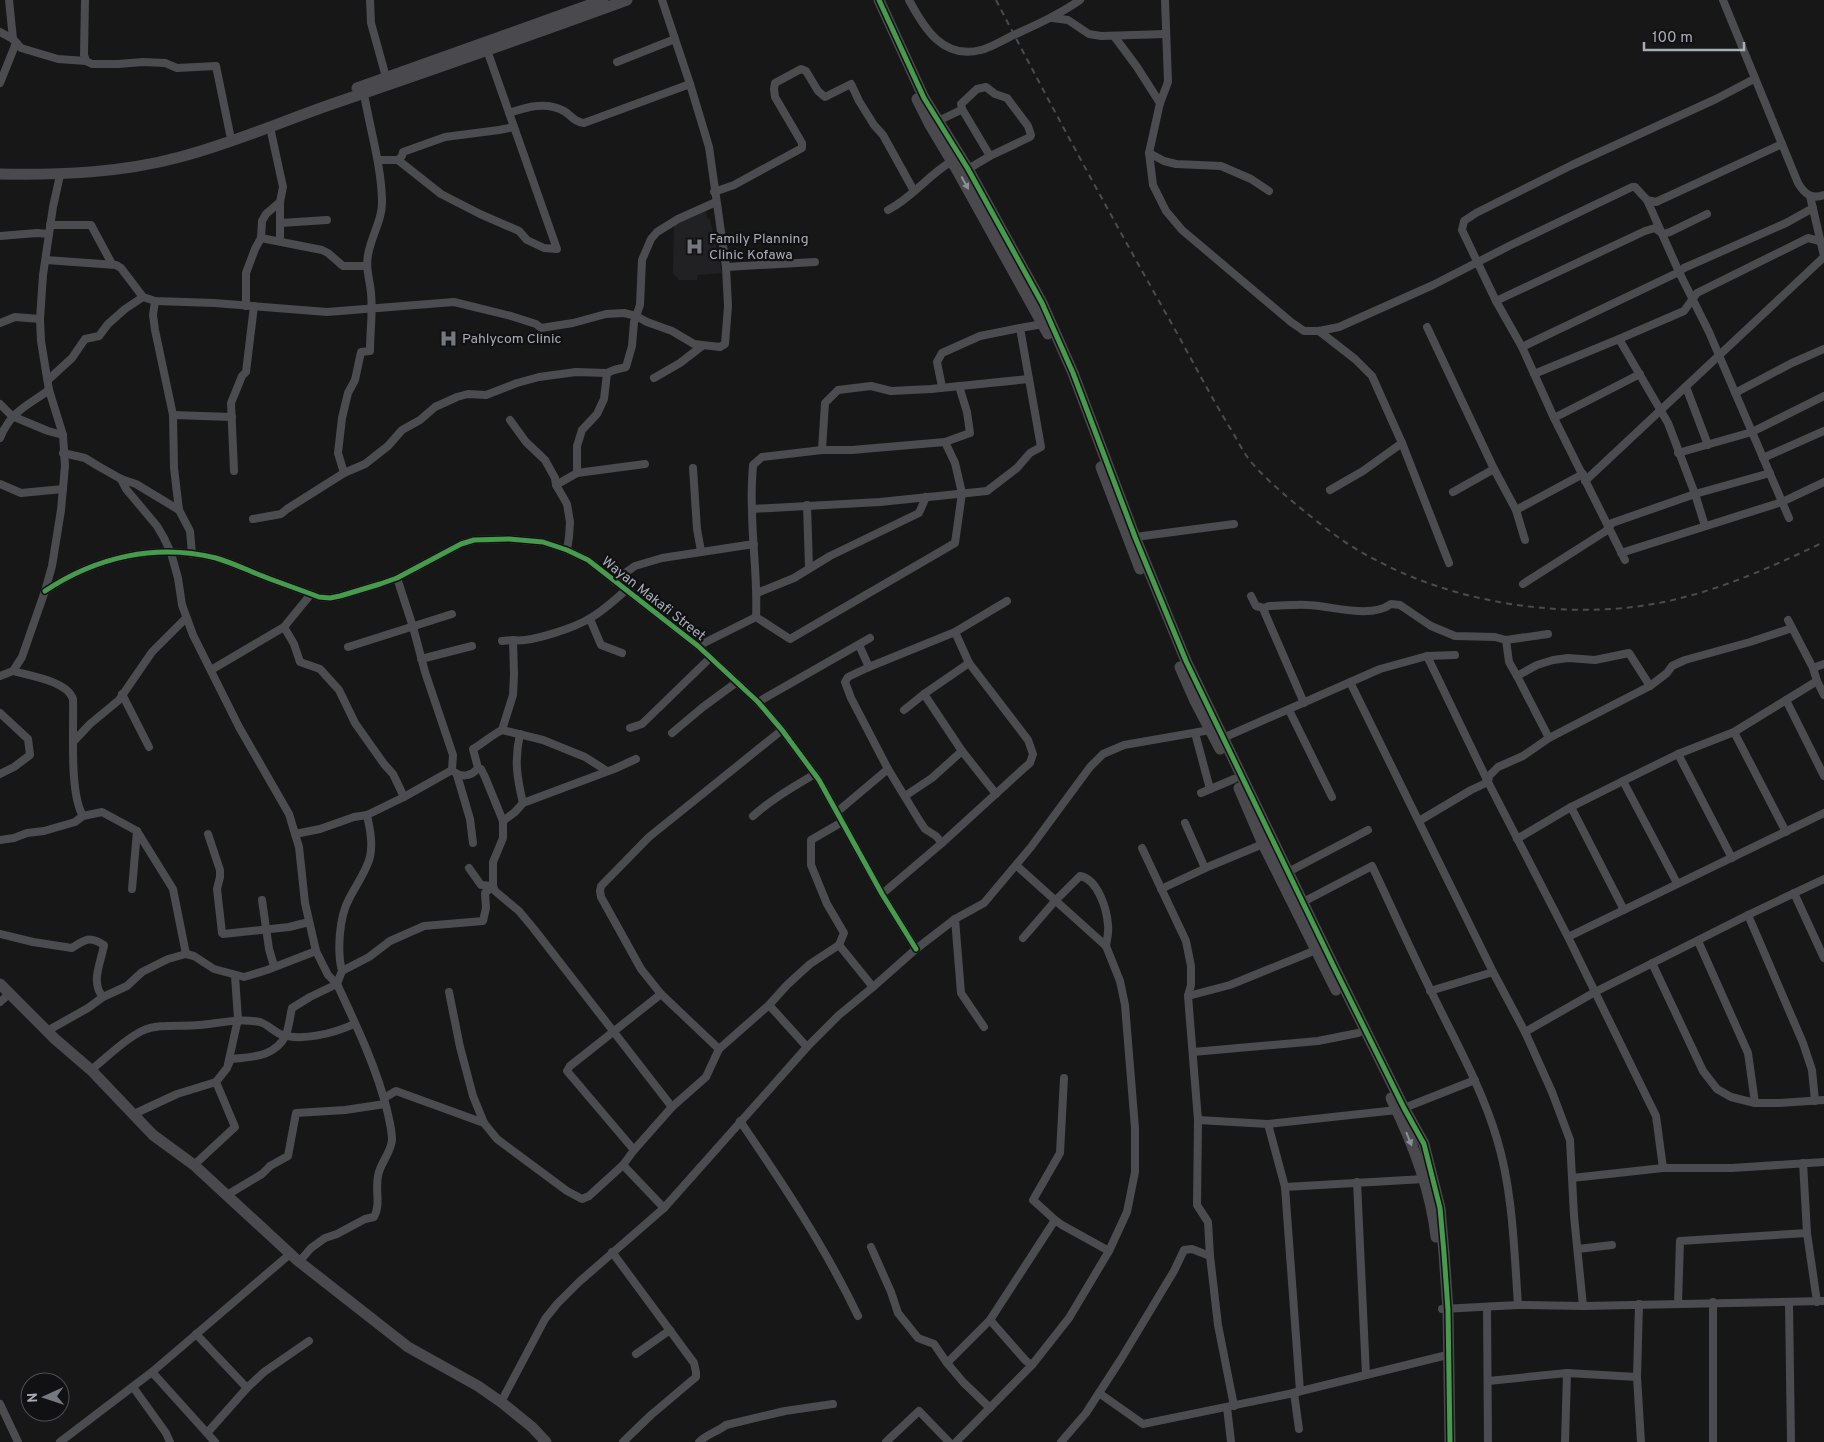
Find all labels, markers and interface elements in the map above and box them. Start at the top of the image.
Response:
scale bar [1644,20,1744,52]
text: 100 m [1652,29,1693,48]
one-way arrow [960,177,969,190]
place label: Family Planning Clinic Kofawa [709,231,809,264]
hospital icon: Family Planning Clinic Kofawa [685,236,705,256]
hospital icon: Pahlycom Clinic [438,328,458,348]
place label: Pahlycom Clinic [462,331,562,348]
street label: Wayan Makafi Street [598,553,708,645]
one-way arrow [1405,1132,1413,1146]
north arrow [20,1372,70,1422]
text: N [25,1392,42,1403]

